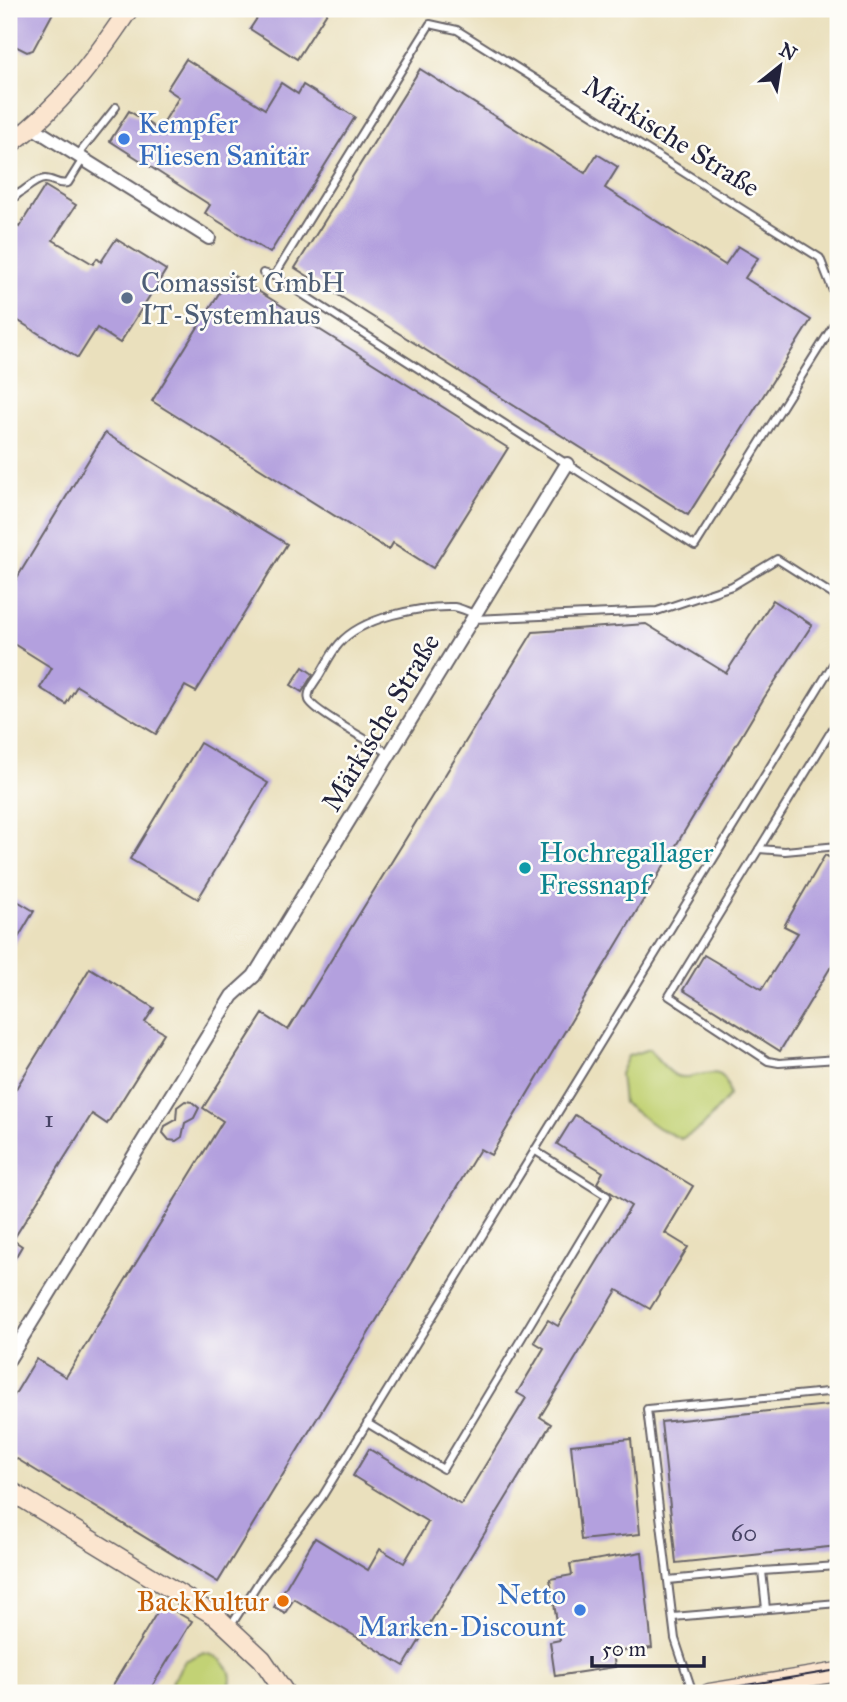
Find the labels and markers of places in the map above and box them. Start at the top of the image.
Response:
place label: Kempfer Fliesen Sanitär [138,106,310,173]
marker: Kempfer Fliesen Sanitär [116,131,132,147]
place label: Comassist GmbH IT-Systemhaus [141,265,345,332]
marker: Comassist GmbH IT-Systemhaus [119,290,135,306]
place label: Hochregallager Fressnapf [539,835,714,902]
marker: Hochregallager Fressnapf [517,860,533,876]
place label: Netto Marken-Discount [358,1577,566,1644]
place label: BackKultur [137,1584,269,1619]
marker: BackKultur [275,1593,291,1609]
marker: Netto Marken-Discount [572,1602,588,1618]

